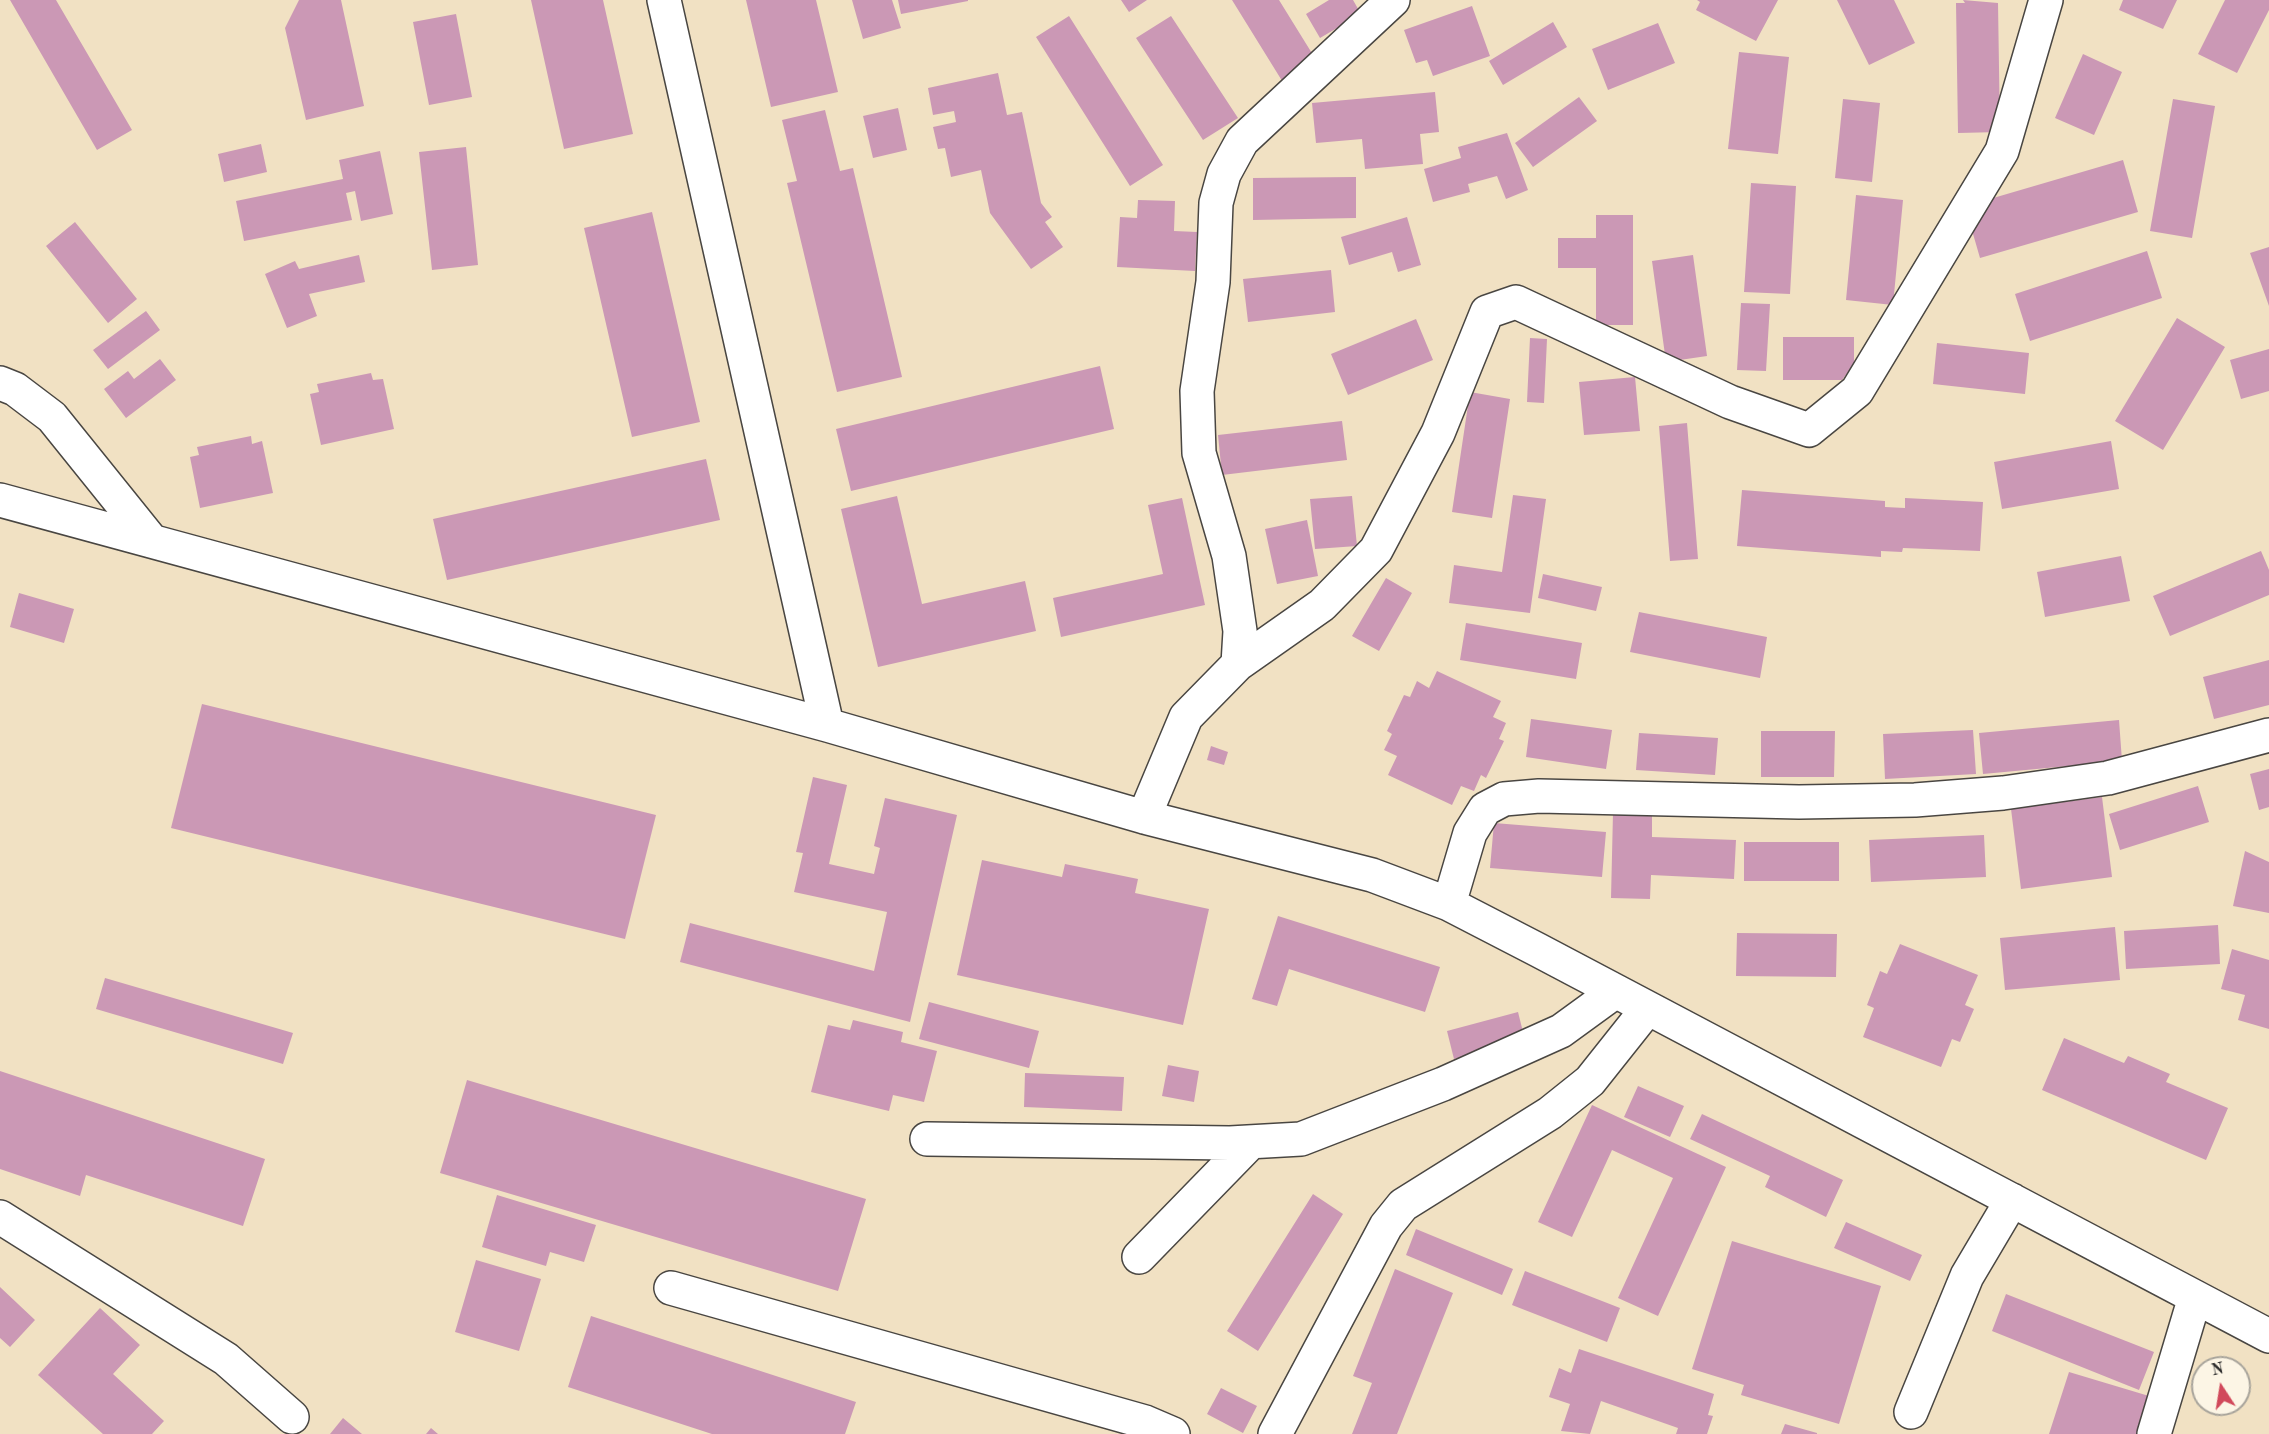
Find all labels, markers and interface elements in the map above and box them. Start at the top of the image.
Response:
north arrow [2191,1356,2251,1416]
text: N [2210,1361,2225,1379]

